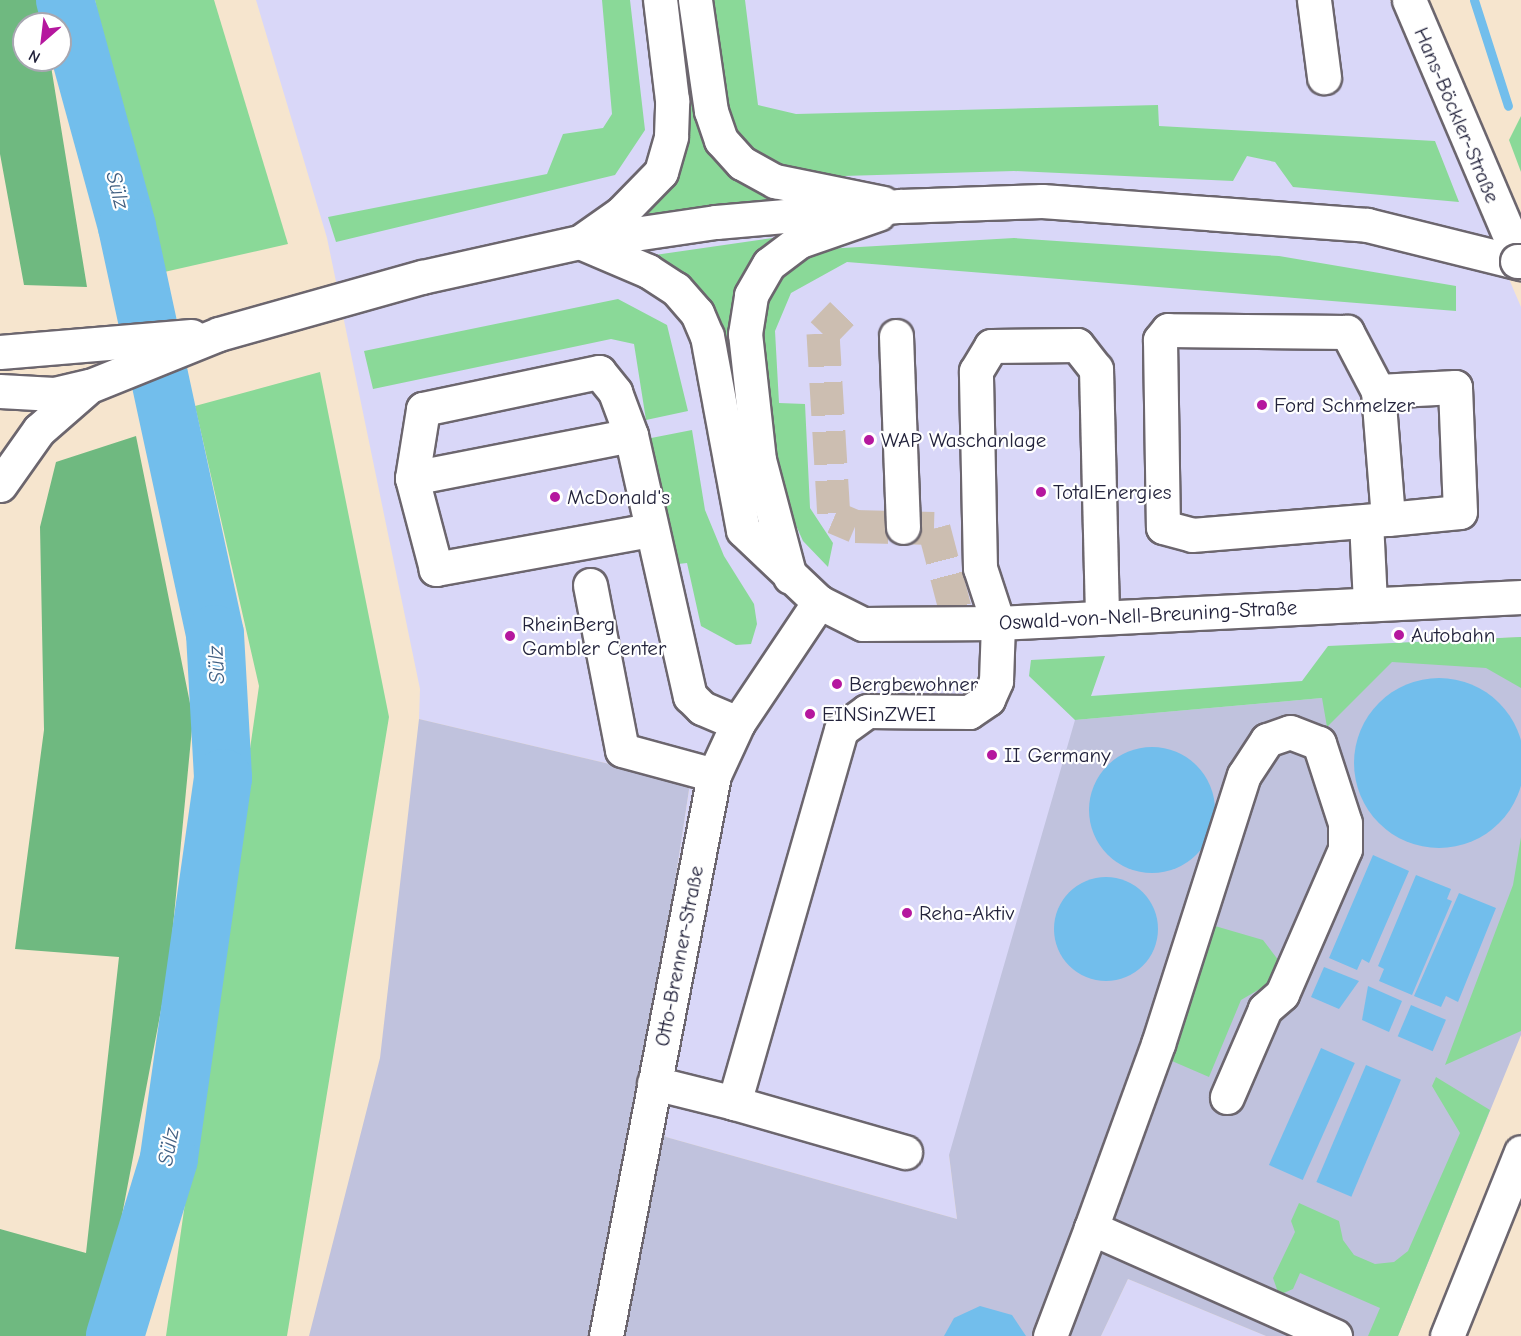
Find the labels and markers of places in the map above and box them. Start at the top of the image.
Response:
place label: Ford Schmelzer [1274,392,1415,418]
marker: Ford Schmelzer [1255,398,1269,412]
place label: WAP Waschanlage [881,427,1046,453]
marker: WAP Waschanlage [862,433,876,447]
place label: TotalEnergies [1053,479,1171,505]
place label: McDonald's [567,484,670,510]
marker: TotalEnergies [1034,485,1048,499]
marker: McDonald's [548,490,562,504]
place label: RheinBerg Gambler Center [522,611,666,661]
place label: Autobahn [1411,622,1495,648]
marker: Autobahn [1392,628,1406,642]
marker: RheinBerg Gambler Center [503,629,517,643]
place label: Bergbewohner [849,671,978,697]
marker: Bergbewohner [830,677,844,691]
place label: EINSinZWEI [822,701,936,727]
marker: EINSinZWEI [803,707,817,721]
place label: II Germany [1004,742,1111,768]
marker: II Germany [985,748,999,762]
place label: Reha-Aktiv [919,900,1014,926]
marker: Reha-Aktiv [900,906,914,920]

